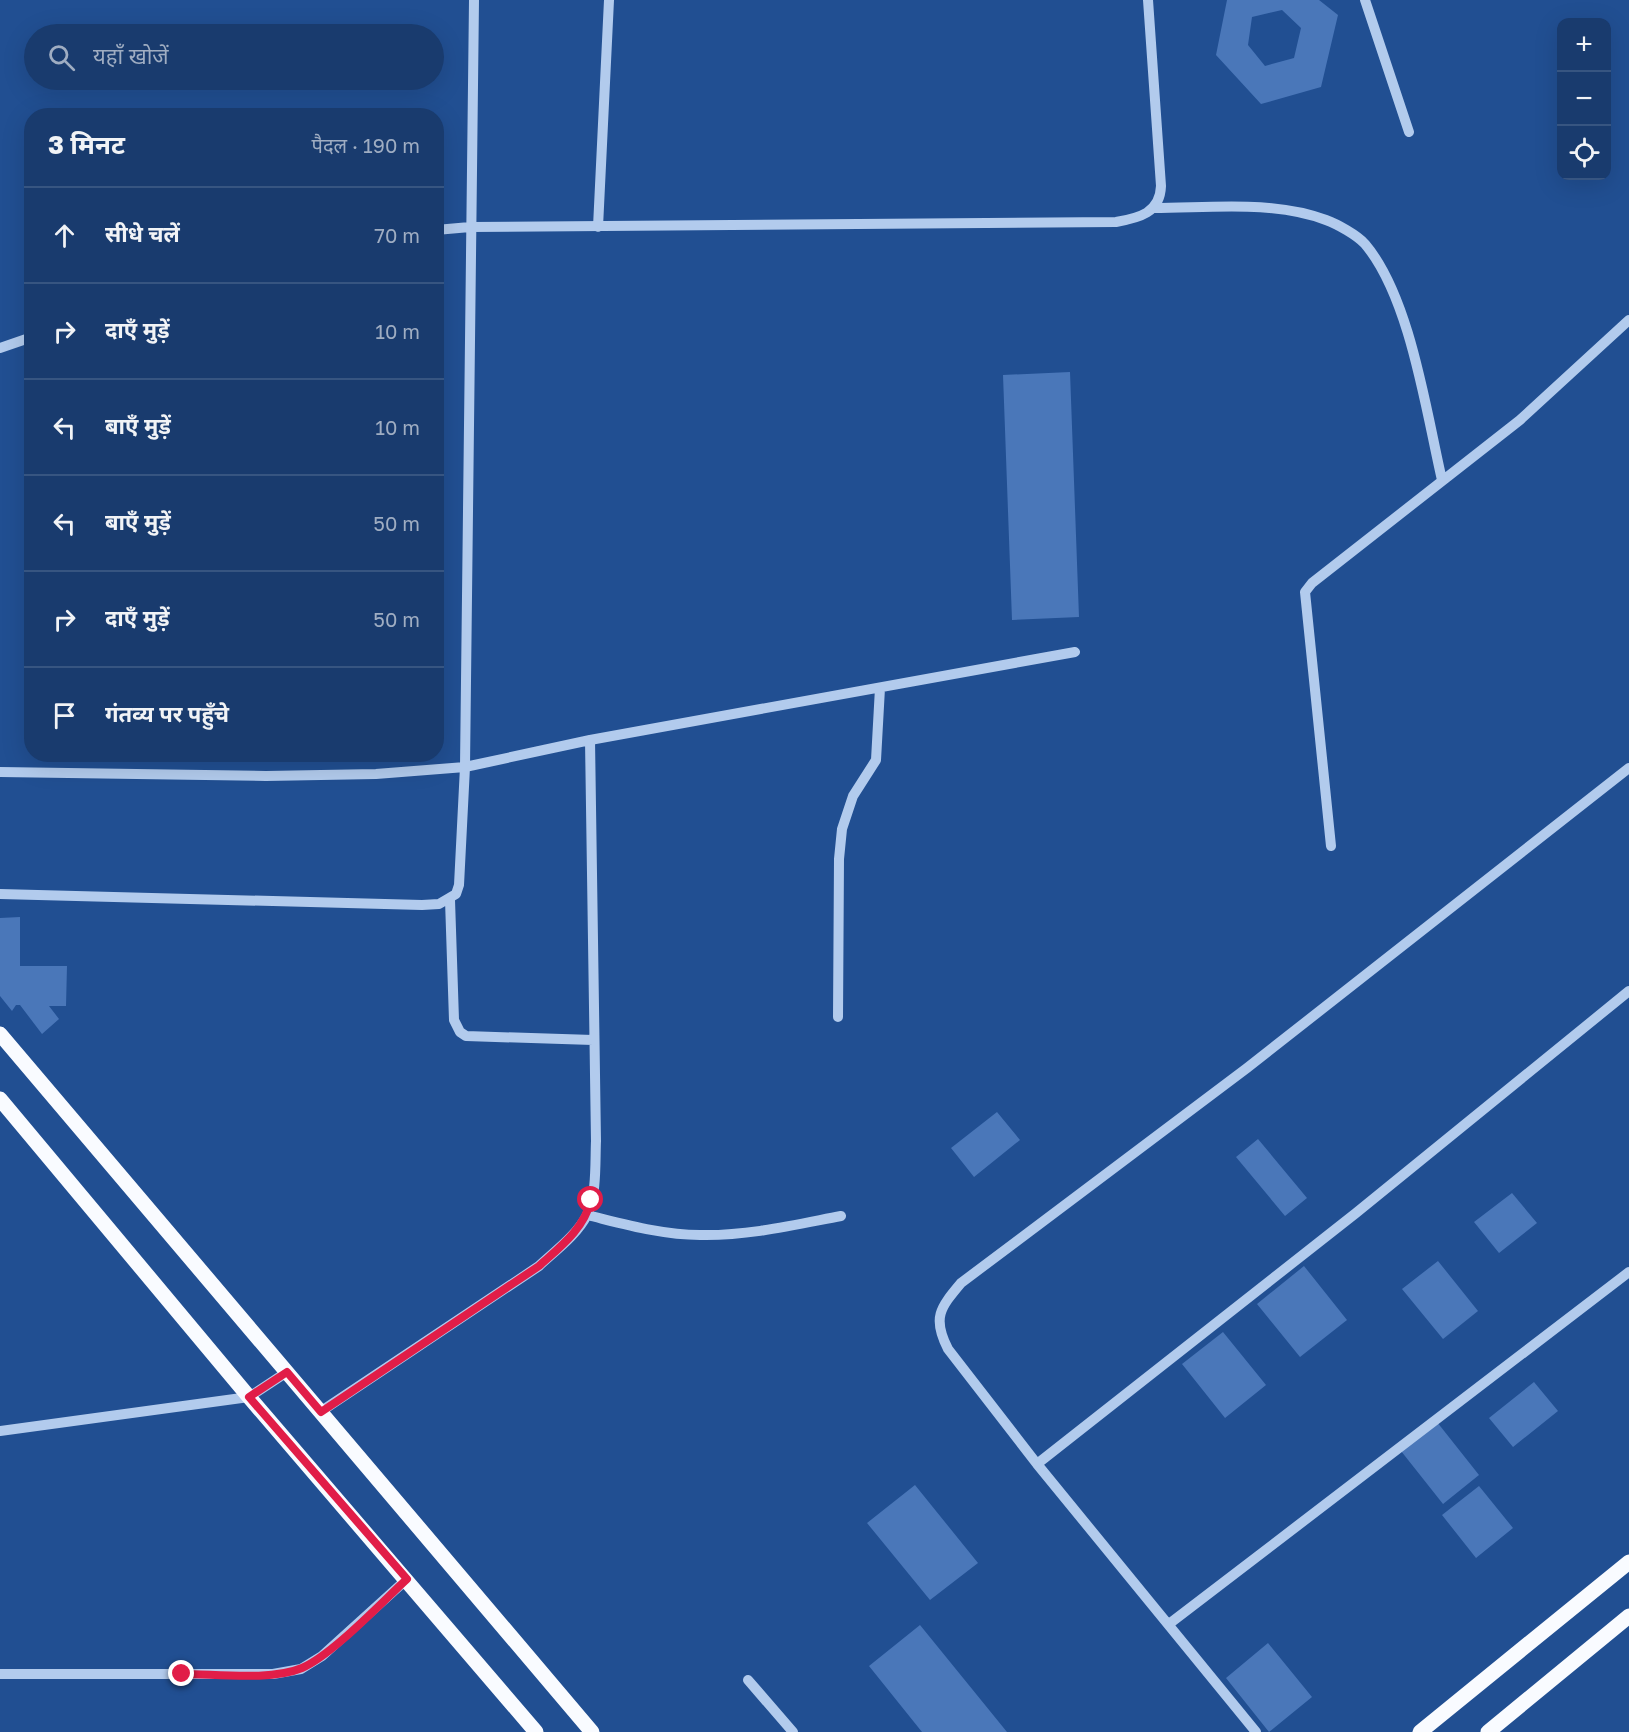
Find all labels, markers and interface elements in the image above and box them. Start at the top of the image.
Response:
map controls [1557,18,1611,180]
button: + [1557,18,1611,72]
search box [24,24,444,90]
icon: search [45,41,78,74]
text: यहाँ खोजें [93,42,169,69]
button: − [1557,72,1611,126]
button: locate [1557,126,1611,180]
text: 3 मिनट [48,129,125,160]
text: पैदल · 190 m [312,133,420,157]
icon: ahead [48,219,81,252]
text: सीधे चलें [105,220,180,247]
text: 70 m [374,223,420,247]
icon: right [48,315,81,348]
text: दाएँ मुड़ें [105,316,170,343]
text: 10 m [375,319,420,343]
icon: left [48,411,81,444]
text: बाएँ मुड़ें [105,412,171,439]
text: 10 m [375,415,420,439]
icon: left [48,507,81,540]
text: बाएँ मुड़ें [105,508,171,535]
text: 50 m [373,511,420,535]
icon: right [48,603,81,636]
text: दाएँ मुड़ें [105,604,170,631]
text: 50 m [373,607,420,631]
icon: arrive [48,699,81,732]
text: गंतव्य पर पहुँचे [105,700,229,727]
route start [577,1186,603,1212]
route end [168,1660,194,1686]

